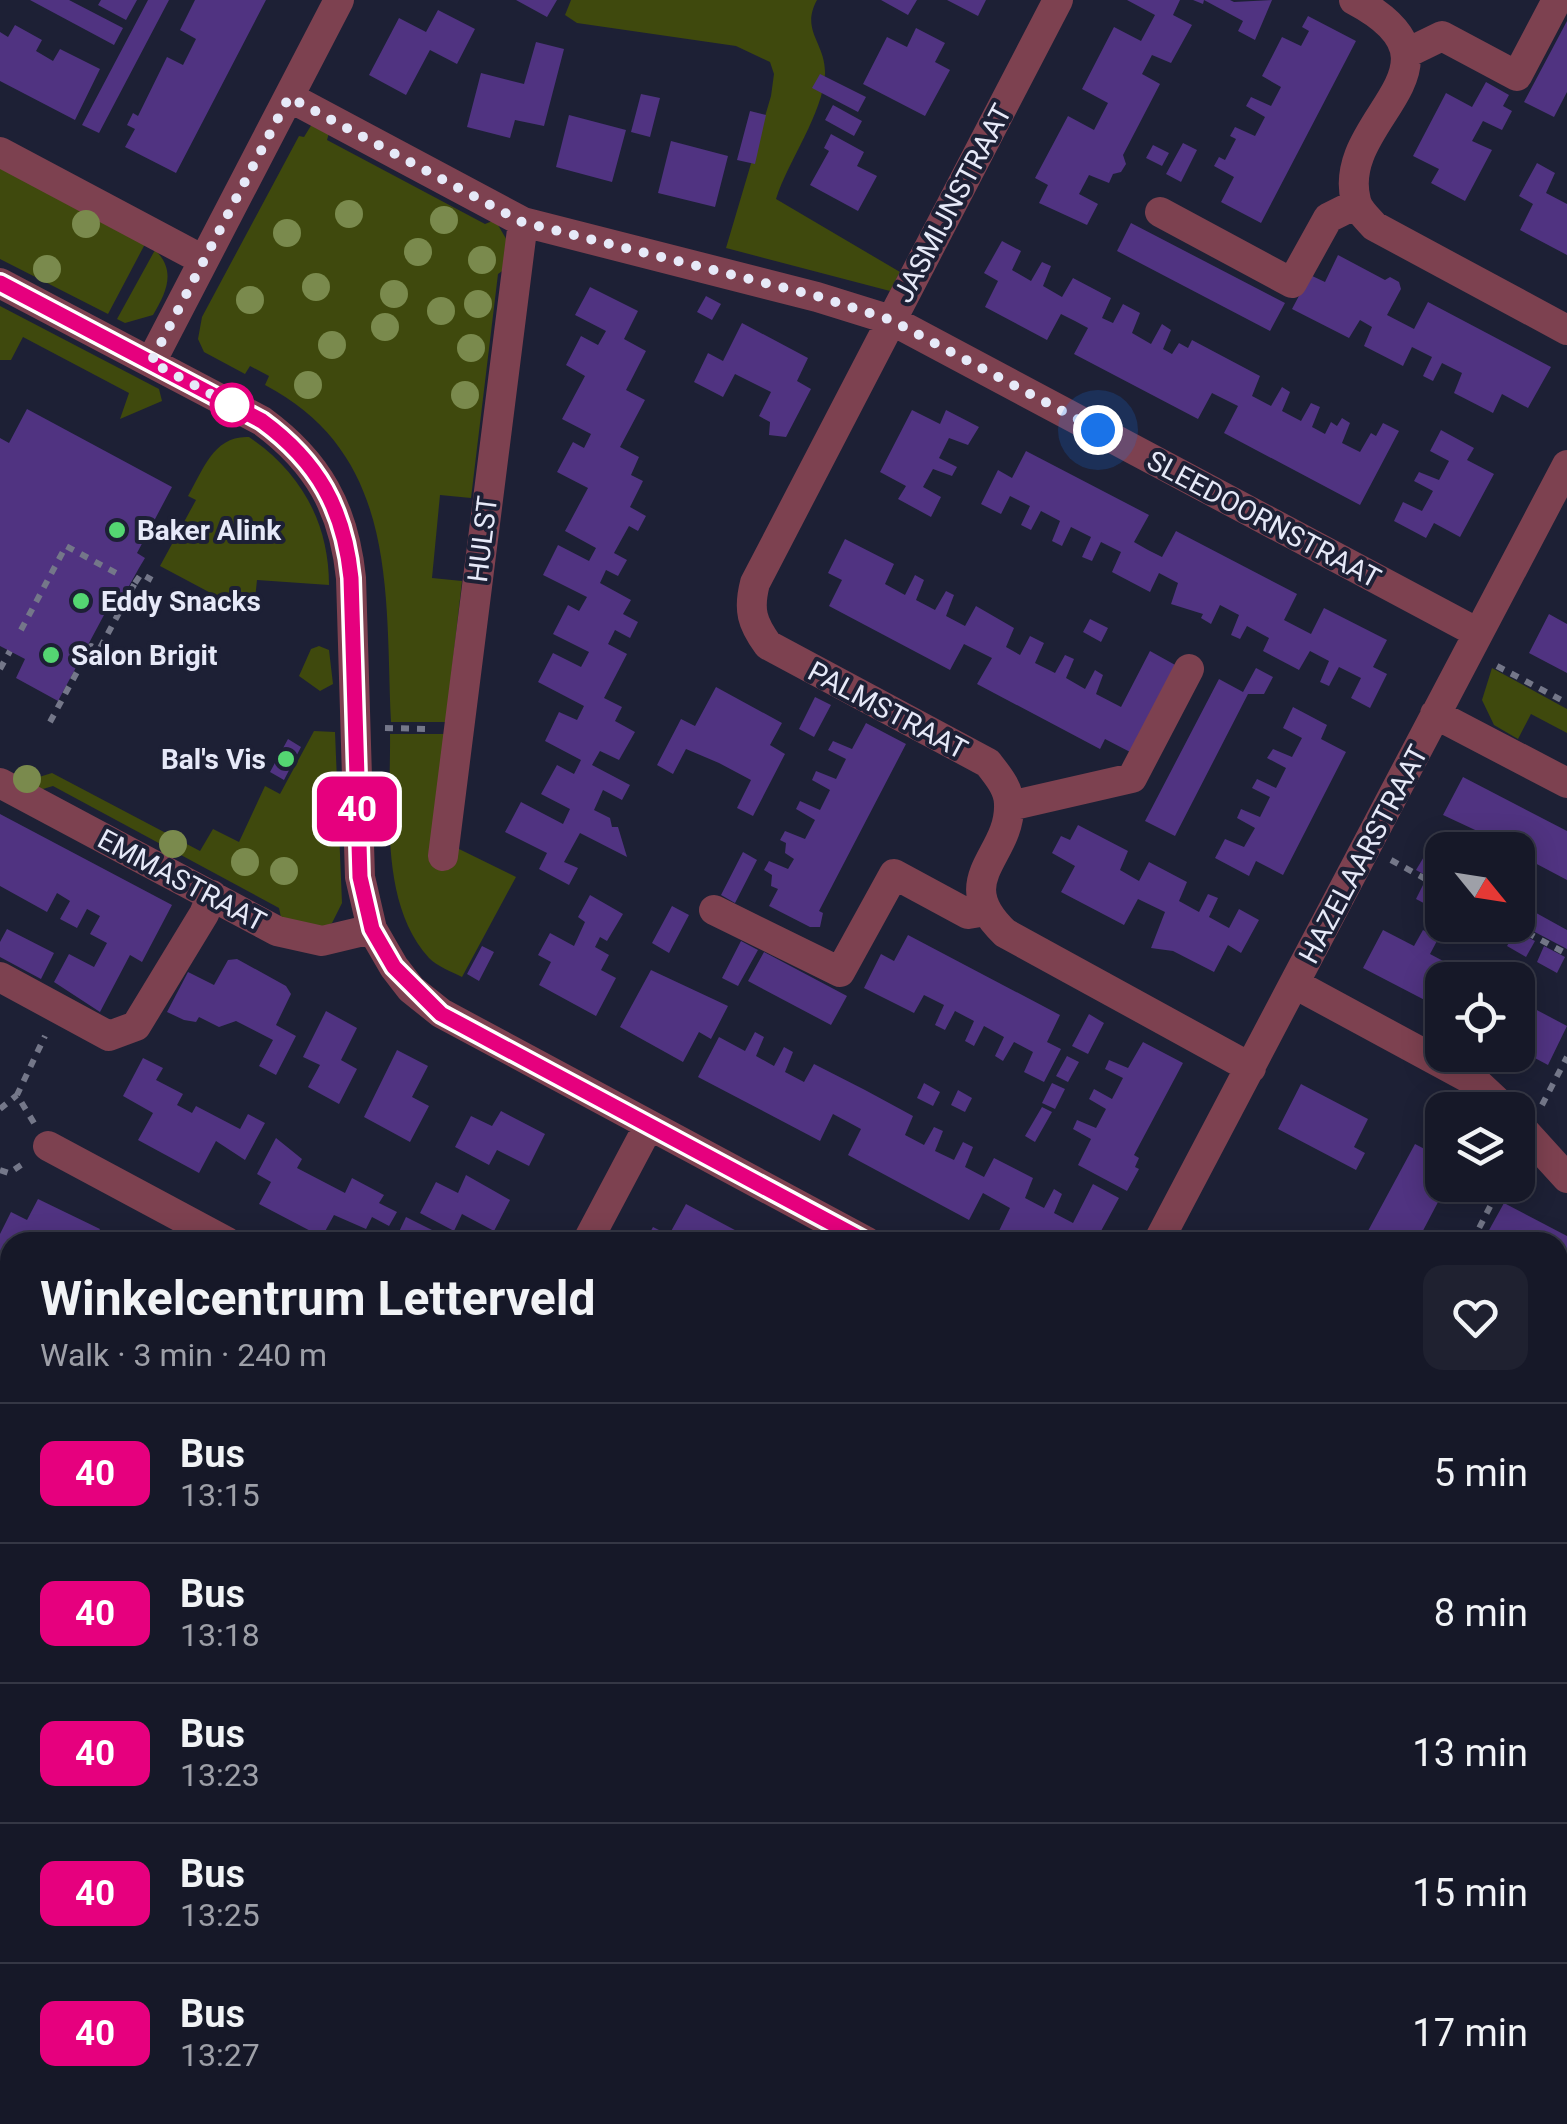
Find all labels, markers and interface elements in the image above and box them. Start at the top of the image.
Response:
street label: JASMIJNSTRAAT [886,98,1019,308]
unlabelled marker [211,384,253,426]
your location [1073,405,1123,455]
street label: SLEEDOORNSTRAAT [1141,444,1386,595]
street label: HULST [461,494,504,584]
place label: Baker Alink [137,514,282,547]
marker: Baker Alink [106,519,128,541]
place label: Eddy Snacks [101,585,261,618]
marker: Eddy Snacks [70,590,92,612]
place label: Salon Brigit [71,639,218,672]
marker: Salon Brigit [40,644,62,666]
street label: PALMSTRAAT [802,655,973,766]
street label: HAZELAARSTRAAT [1292,739,1435,969]
place label: Bal's Vis [161,743,266,776]
marker: Bal's Vis [275,748,297,770]
line badge: 40 [312,776,402,842]
text: 40 [337,789,377,830]
street label: EMMASTRAAT [92,822,272,939]
north arrow [1425,832,1535,942]
map controls [1425,832,1535,1202]
button: locate [1425,962,1535,1072]
button: layers [1425,1092,1535,1202]
button: heart [1423,1265,1528,1370]
text: Winkelcentrum Letterveld [40,1270,595,1327]
text: Walk · 3 min · 240 m [40,1336,327,1374]
text: Bus [180,1432,245,1476]
text: 5 min [1434,1451,1528,1495]
text: 40 [75,1453,115,1494]
text: 13:15 [180,1476,260,1514]
text: Bus [180,1572,245,1616]
text: 8 min [1434,1591,1528,1635]
text: 40 [75,1593,115,1634]
text: 13:18 [180,1616,260,1654]
text: Bus [180,1712,245,1756]
text: 13 min [1412,1731,1528,1775]
text: 40 [75,1733,115,1774]
text: 13:23 [180,1756,260,1794]
text: Bus [180,1852,245,1896]
text: 15 min [1412,1871,1528,1915]
text: 40 [75,1873,115,1914]
text: 13:25 [180,1896,260,1934]
text: Bus [180,1992,245,2036]
text: 17 min [1412,2011,1528,2055]
text: 40 [75,2013,115,2054]
text: 13:27 [180,2036,260,2074]

